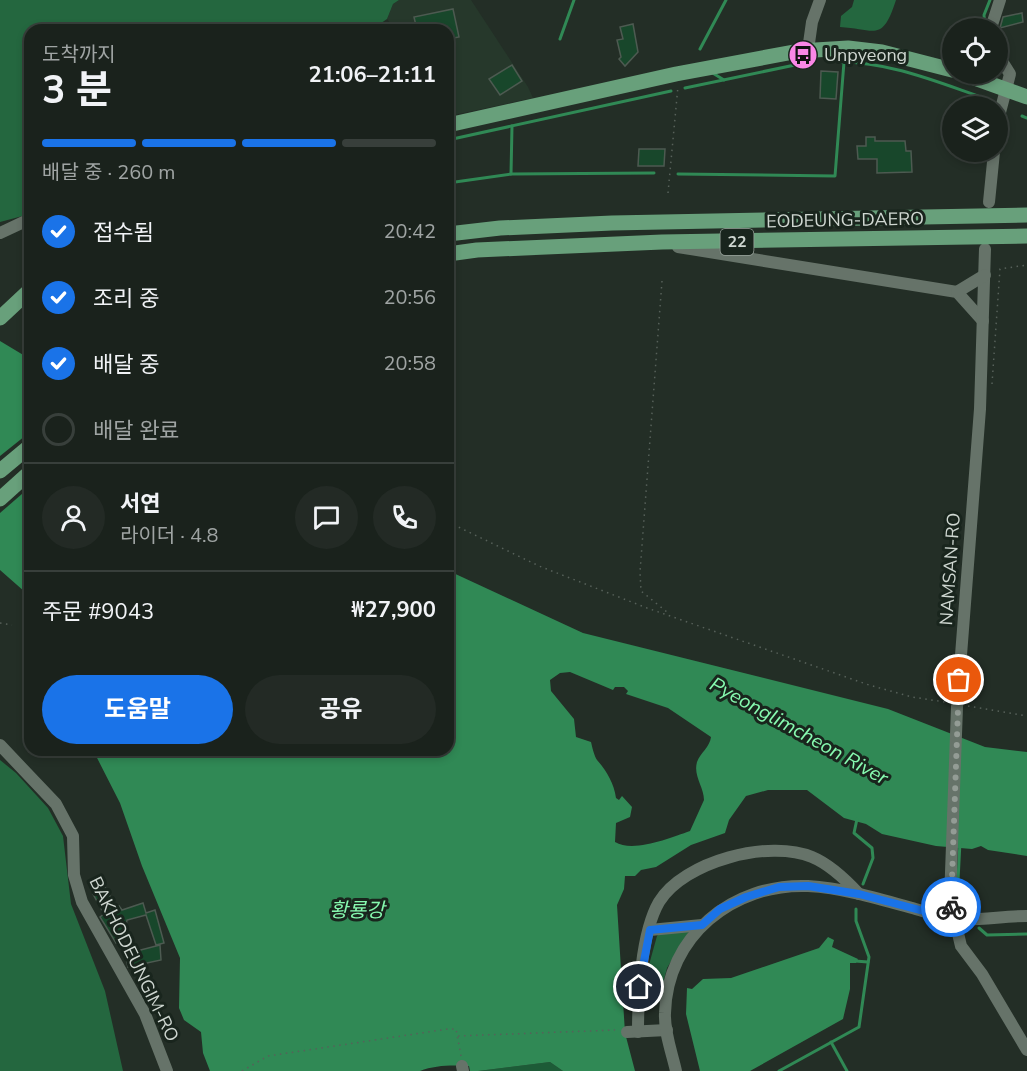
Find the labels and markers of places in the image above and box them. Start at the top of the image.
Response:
bus stop icon: Unpyeong [787,39,819,71]
place label: Unpyeong [824,43,907,67]
pin [933,654,984,705]
pin [613,961,664,1012]

